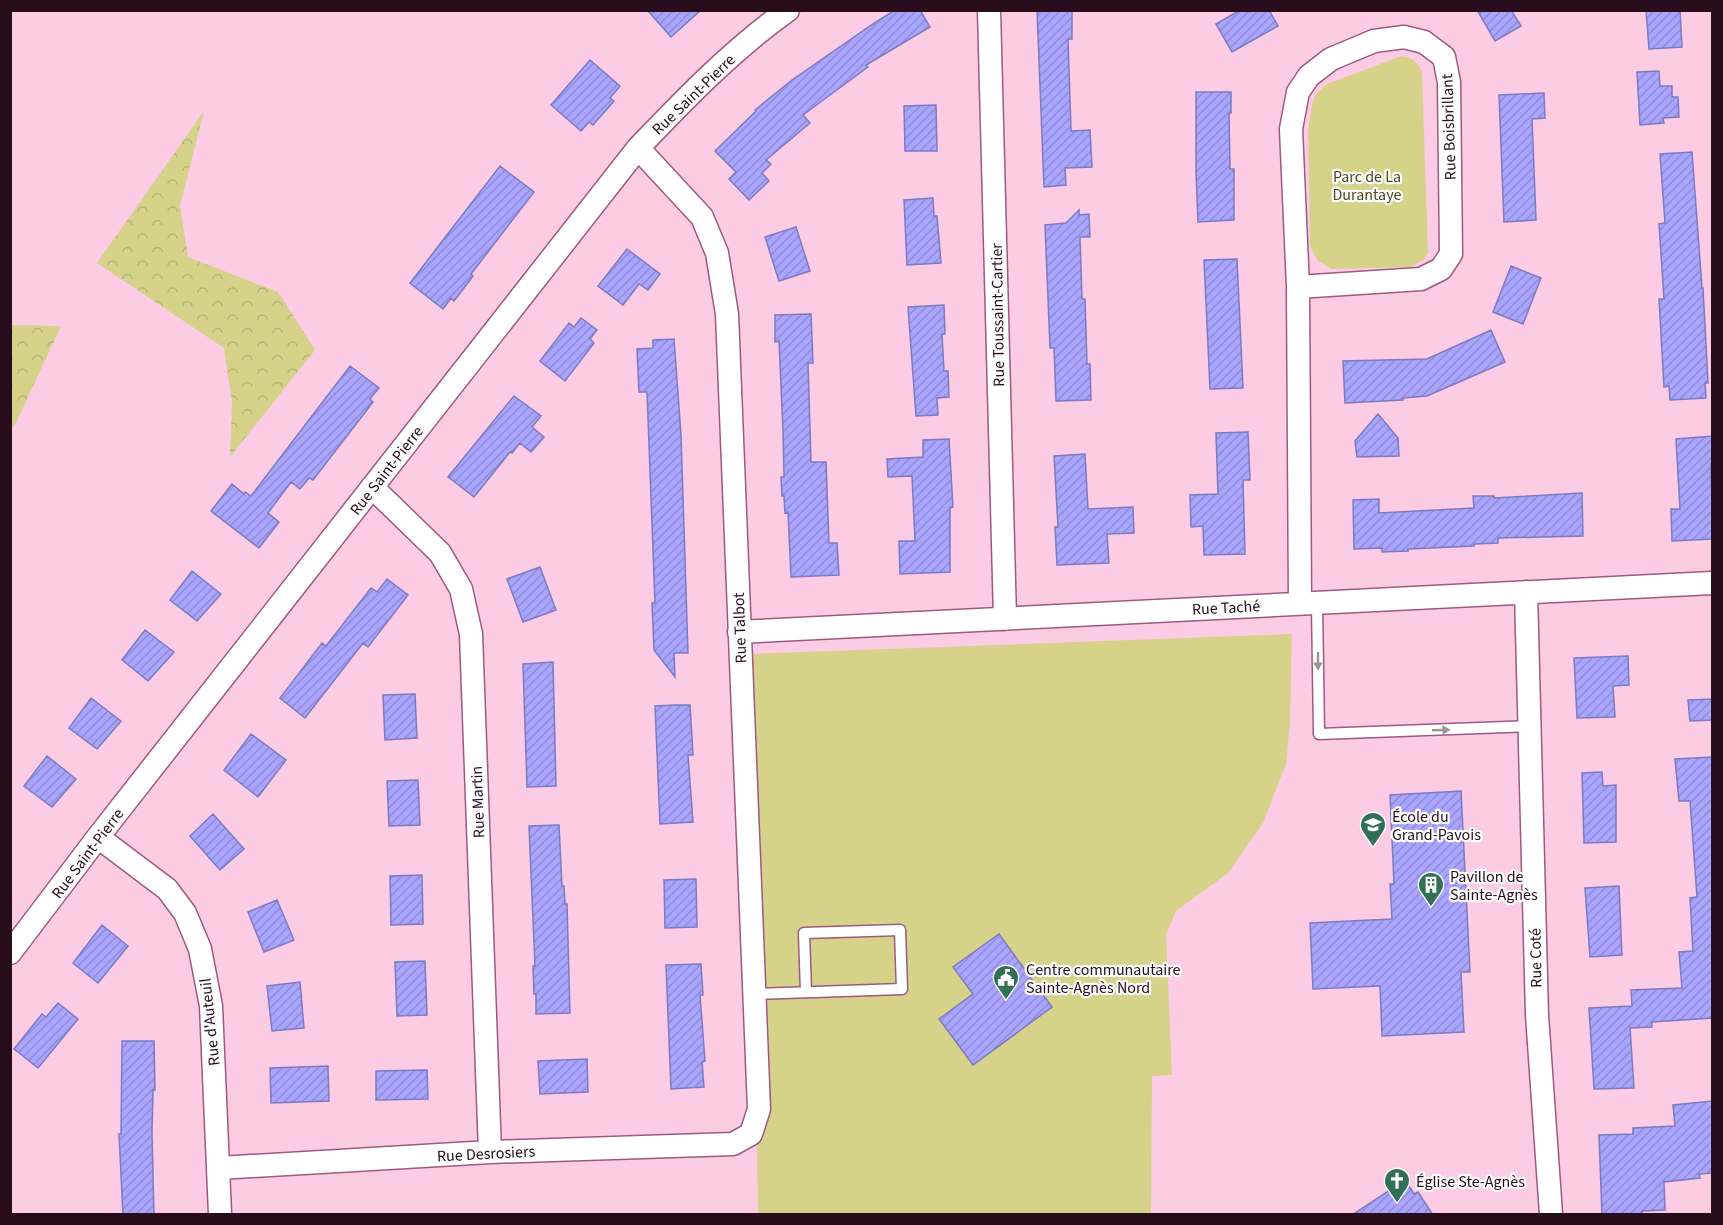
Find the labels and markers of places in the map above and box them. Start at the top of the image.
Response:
place label: École du Grand-Pavois [1392,806,1481,846]
school or university icon: École du Grand-Pavois [1358,810,1388,848]
place label: Pavillon de Sainte-Agnès [1450,866,1538,906]
building icon: Pavillon de Sainte-Agnès [1416,870,1446,908]
place label: Centre communautaire Sainte-Agnès Nord [1026,959,1181,999]
public building icon: Centre communautaire Sainte-Agnès Nord [991,963,1021,1001]
church icon: Église Ste-Agnès [1382,1166,1412,1204]
place label: Église Ste-Agnès [1416,1171,1525,1193]

